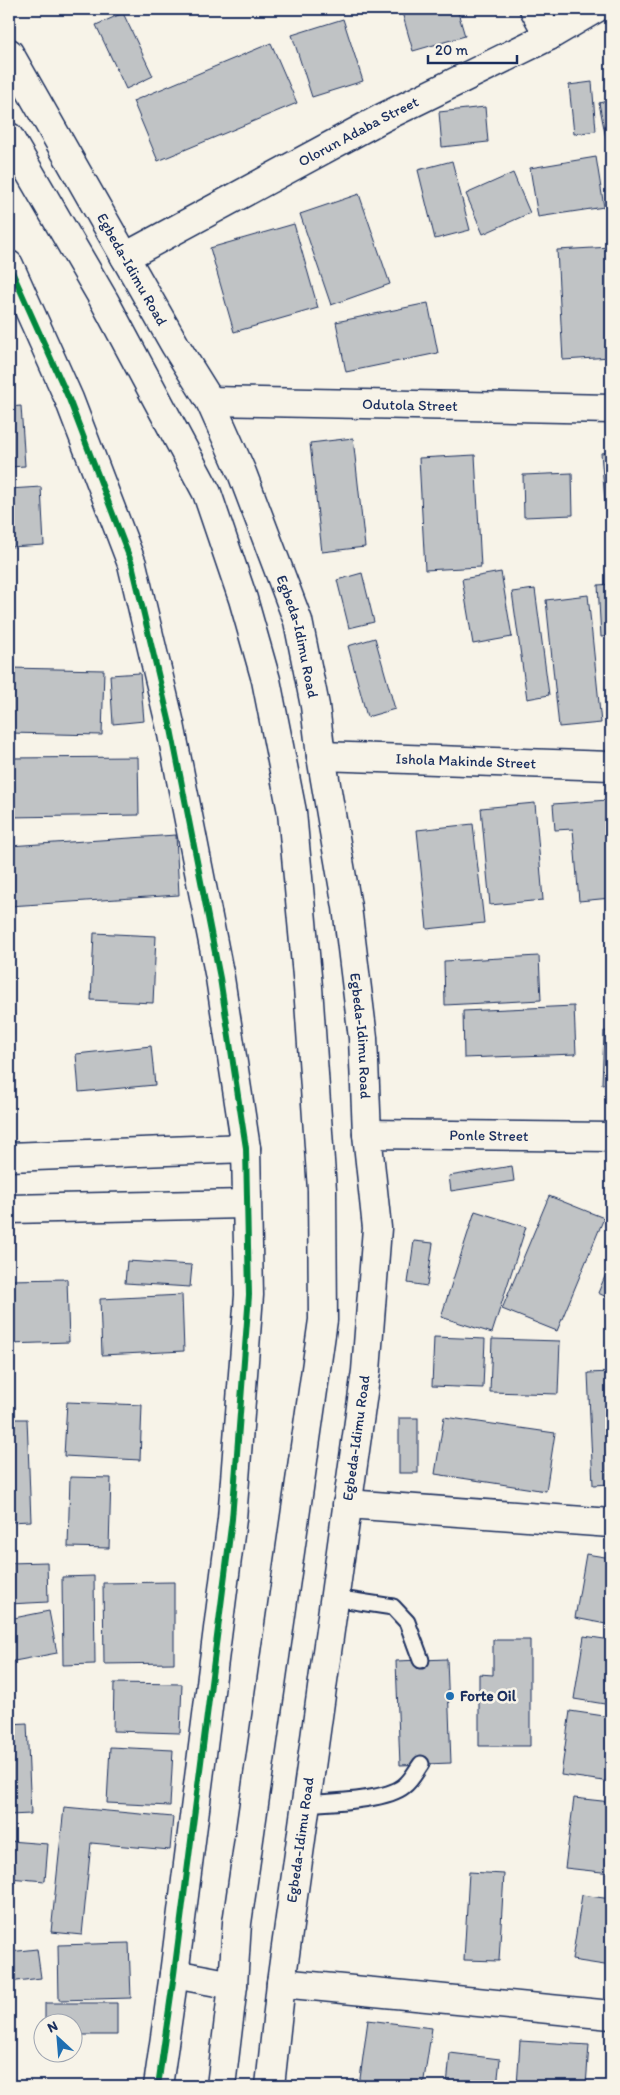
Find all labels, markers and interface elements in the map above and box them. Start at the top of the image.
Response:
scale bar [428,32,516,64]
text: 20 m [435,41,469,59]
street label: Olorun Adaba Street [295,92,422,171]
street label: Egbeda-Idimu Road [93,210,171,329]
street label: Odutola Street [362,395,458,415]
street label: Egbeda-Idimu Road [272,573,322,700]
street label: Ishola Makinde Street [395,750,537,772]
street label: Egbeda-Idimu Road [346,972,375,1099]
street label: Ponle Street [449,1126,529,1145]
street label: Egbeda-Idimu Road [338,1374,374,1502]
place label: Forte Oil [460,1687,517,1705]
marker: Forte Oil [444,1690,456,1702]
street label: Egbeda-Idimu Road [282,1776,318,1904]
north arrow [32,2012,82,2062]
text: N [45,2017,60,2036]

